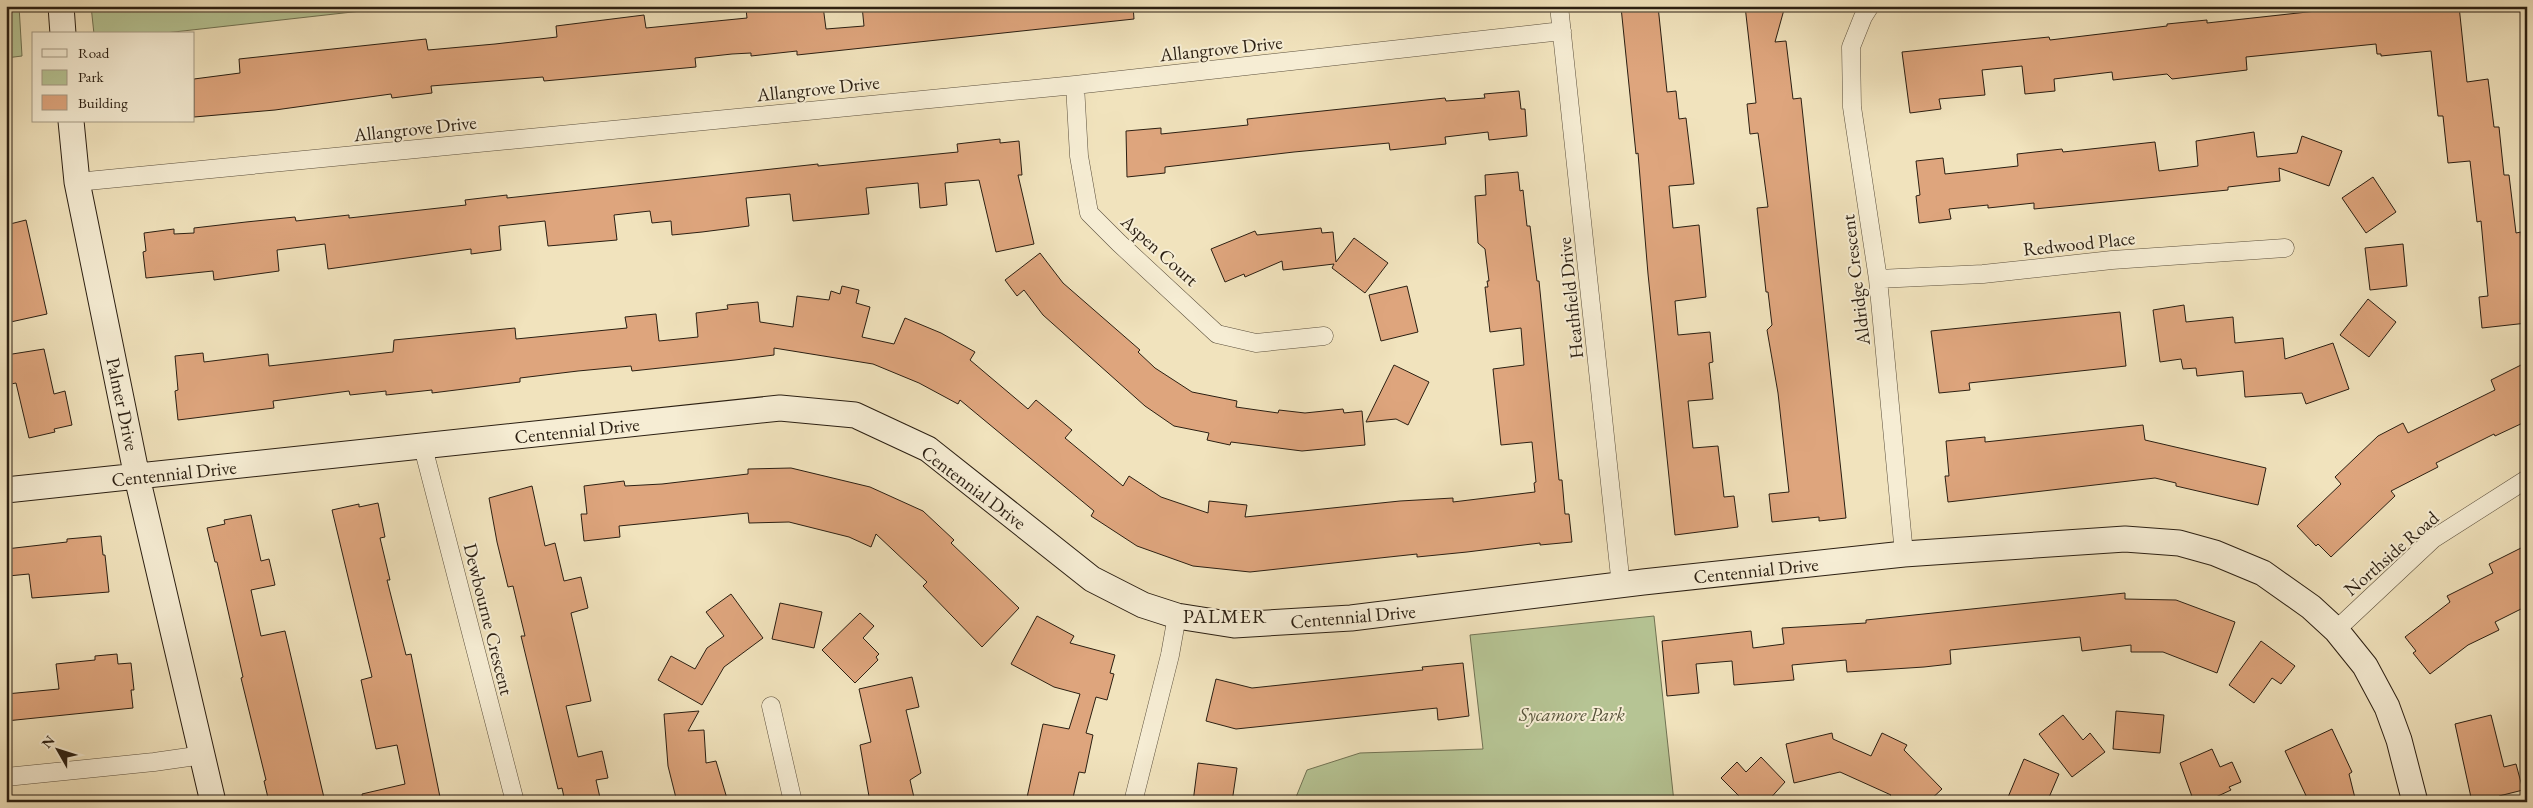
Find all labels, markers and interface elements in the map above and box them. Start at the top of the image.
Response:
street label: Allangrove Drive [1157,30,1284,67]
legend [32,32,195,122]
text: Road [78,43,110,62]
text: Park [78,67,105,86]
street label: Allangrove Drive [754,70,881,107]
text: Building [78,93,128,112]
street label: Allangrove Drive [351,110,478,147]
street label: Aspen Court [1115,208,1204,292]
street label: Aldridge Crescent [1835,213,1876,348]
street label: Redwood Place [2022,225,2136,262]
street label: Heathfield Drive [1552,236,1589,360]
street label: Palmer Drive [100,355,145,453]
street label: Centennial Drive [513,412,641,449]
street label: Centennial Drive [916,440,1031,535]
street label: Centennial Drive [110,455,238,492]
street label: Northside Road [2339,505,2444,601]
street label: Dewbourne Crescent [458,541,519,698]
street label: Centennial Drive [1692,552,1820,589]
street label: Centennial Drive [1289,599,1417,634]
district label: PALMER [1183,603,1267,629]
park label: Sycamore Park [1518,702,1625,727]
north arrow [32,726,82,776]
text: N [37,731,59,752]

